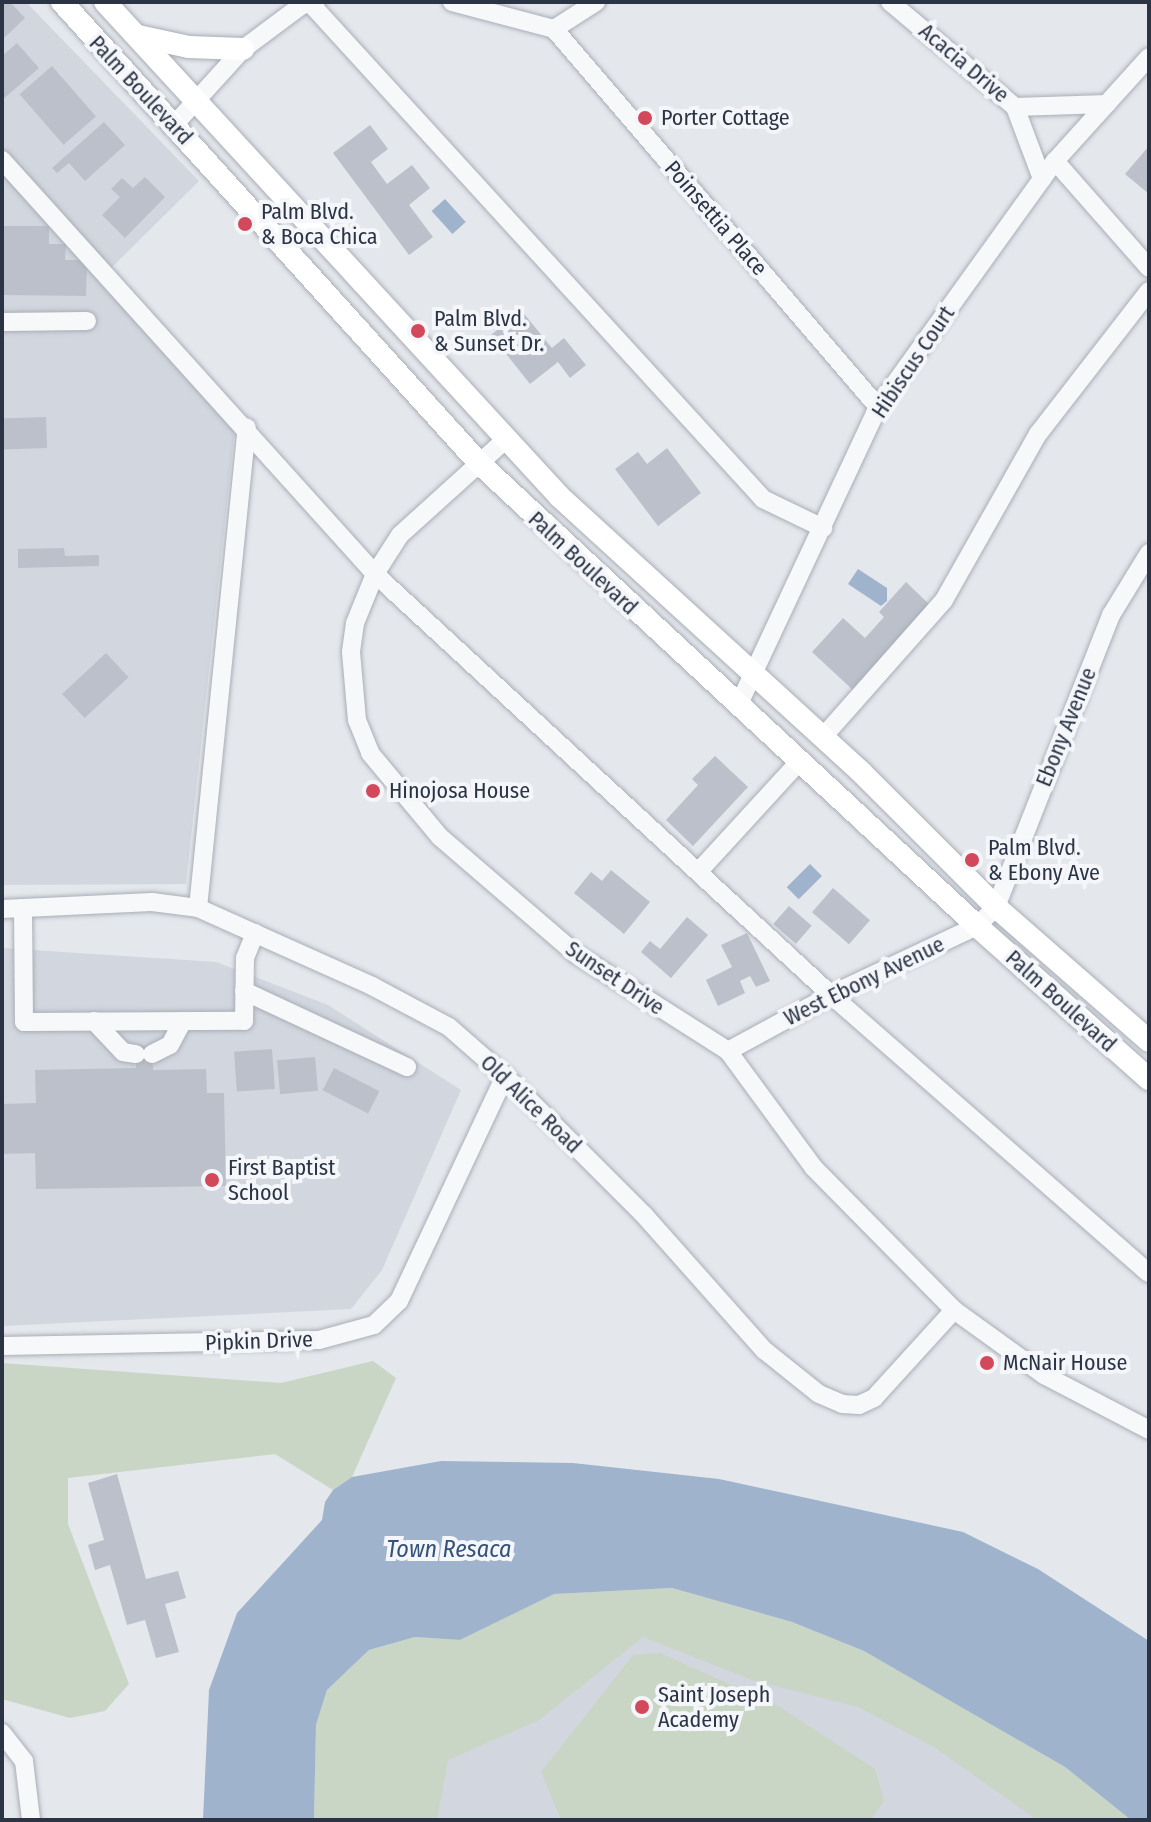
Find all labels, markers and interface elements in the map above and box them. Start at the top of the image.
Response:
street label: Acacia Drive [914,18,1014,108]
street label: Palm Boulevard [84,30,198,150]
place label: Porter Cottage [661,105,790,131]
marker: Porter Cottage [636,109,654,127]
street label: Poinsettia Place [659,155,773,281]
place label: Palm Blvd. & Boca Chica [261,198,378,250]
marker: Palm Blvd. & Boca Chica [236,215,254,233]
street label: Hibiscus Court [866,301,960,423]
place label: Palm Blvd. & Sunset Dr. [434,305,544,356]
marker: Palm Blvd. & Sunset Dr. [409,322,427,340]
street label: Palm Boulevard [523,506,643,620]
street label: Ebony Avenue [1030,664,1102,790]
place label: Hinojosa House [389,778,530,804]
marker: Hinojosa House [364,782,382,800]
place label: Palm Blvd. & Ebony Ave [988,834,1100,886]
marker: Palm Blvd. & Ebony Ave [963,851,981,869]
street label: West Ebony Avenue [780,931,948,1031]
street label: Sunset Drive [561,935,669,1021]
street label: Palm Boulevard [1000,945,1122,1057]
street label: Old Alice Road [475,1049,587,1159]
place label: First Baptist School [228,1154,335,1206]
marker: First Baptist School [203,1171,221,1189]
street label: Pipkin Drive [205,1326,313,1356]
place label: McNair House [1003,1350,1127,1376]
marker: McNair House [978,1354,996,1372]
water label: Town Resaca [387,1536,511,1564]
place label: Saint Joseph Academy [658,1681,770,1732]
marker: Saint Joseph Academy [633,1698,651,1716]

